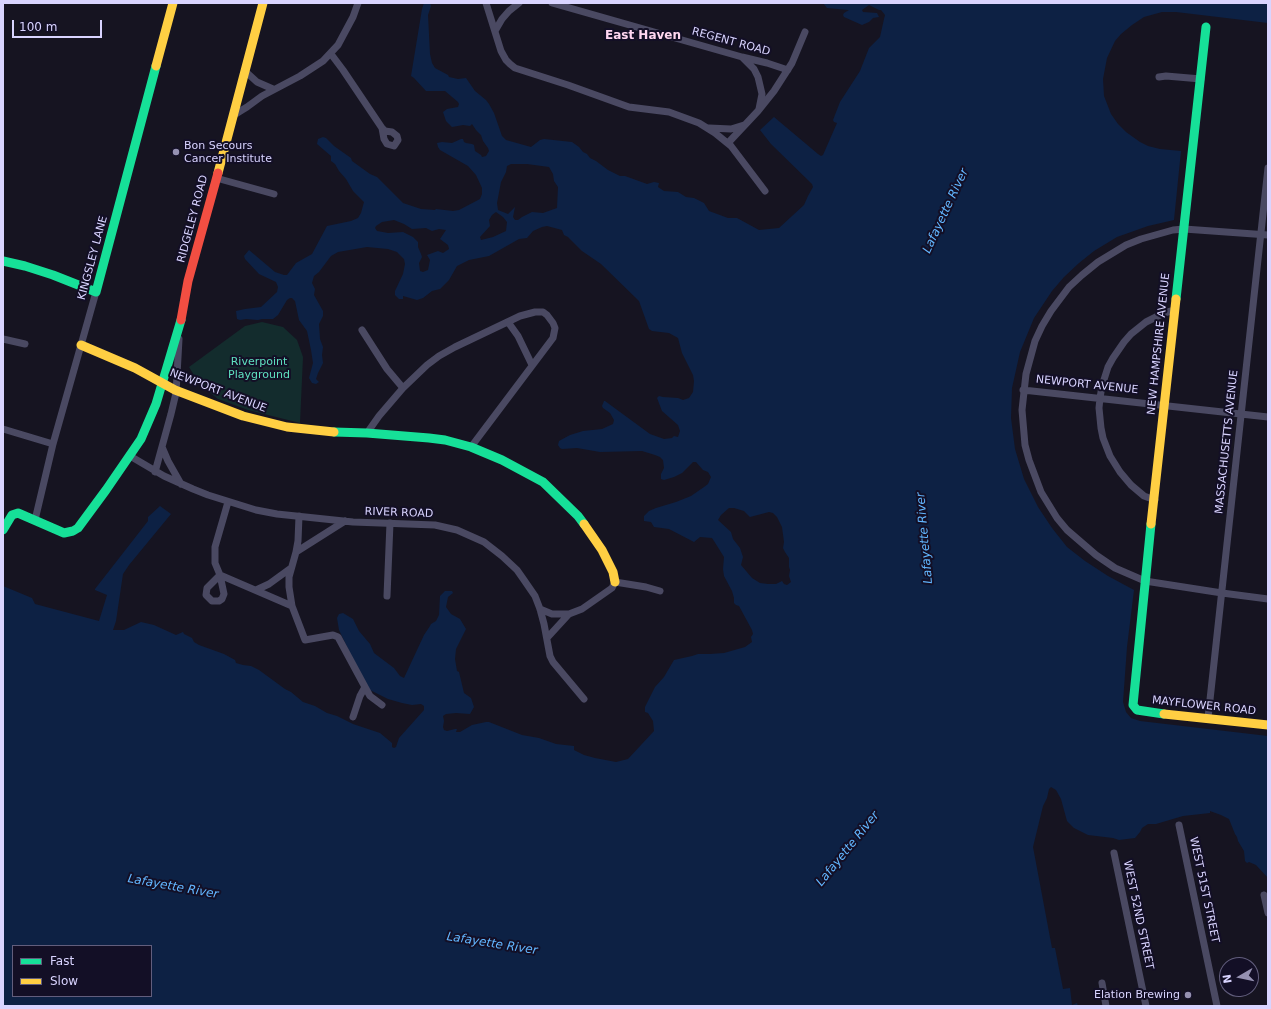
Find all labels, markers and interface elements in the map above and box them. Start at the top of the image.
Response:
scale bar [14,12,104,38]
text: 100 m [19,20,57,34]
street label: REGENT ROAD [690,25,772,59]
district label: East Haven [605,29,681,43]
place label: Bon Secours Cancer Institute [184,139,272,165]
marker: Bon Secours Cancer Institute [171,147,181,157]
water label: Lafayette River [920,166,972,256]
street label: RIDGELEY ROAD [175,174,211,264]
street label: KINGSLEY LANE [75,214,111,302]
street label: NEW HAMPSHIRE AVENUE [1145,272,1173,416]
park label: Riverpoint Playground [228,355,290,381]
street label: NEWPORT AVENUE [168,366,268,416]
street label: MASSACHUSETTS AVENUE [1213,369,1241,515]
street label: NEWPORT AVENUE [1035,373,1139,397]
water label: Lafayette River [914,492,936,584]
street label: RIVER ROAD [364,505,434,521]
street label: MAYFLOWER ROAD [1151,694,1257,718]
water label: Lafayette River [814,809,882,889]
street label: WEST 51ST STREET [1186,836,1222,944]
street label: WEST 52ND STREET [1120,859,1156,971]
water label: Lafayette River [127,872,219,902]
water label: Lafayette River [446,930,538,958]
legend [12,945,152,997]
text: Fast [50,954,74,968]
north arrow [1219,957,1259,997]
text: N [1221,973,1235,984]
text: Slow [50,974,78,988]
place label: Elation Brewing [1094,988,1180,1002]
marker: Elation Brewing [1183,990,1193,1000]

